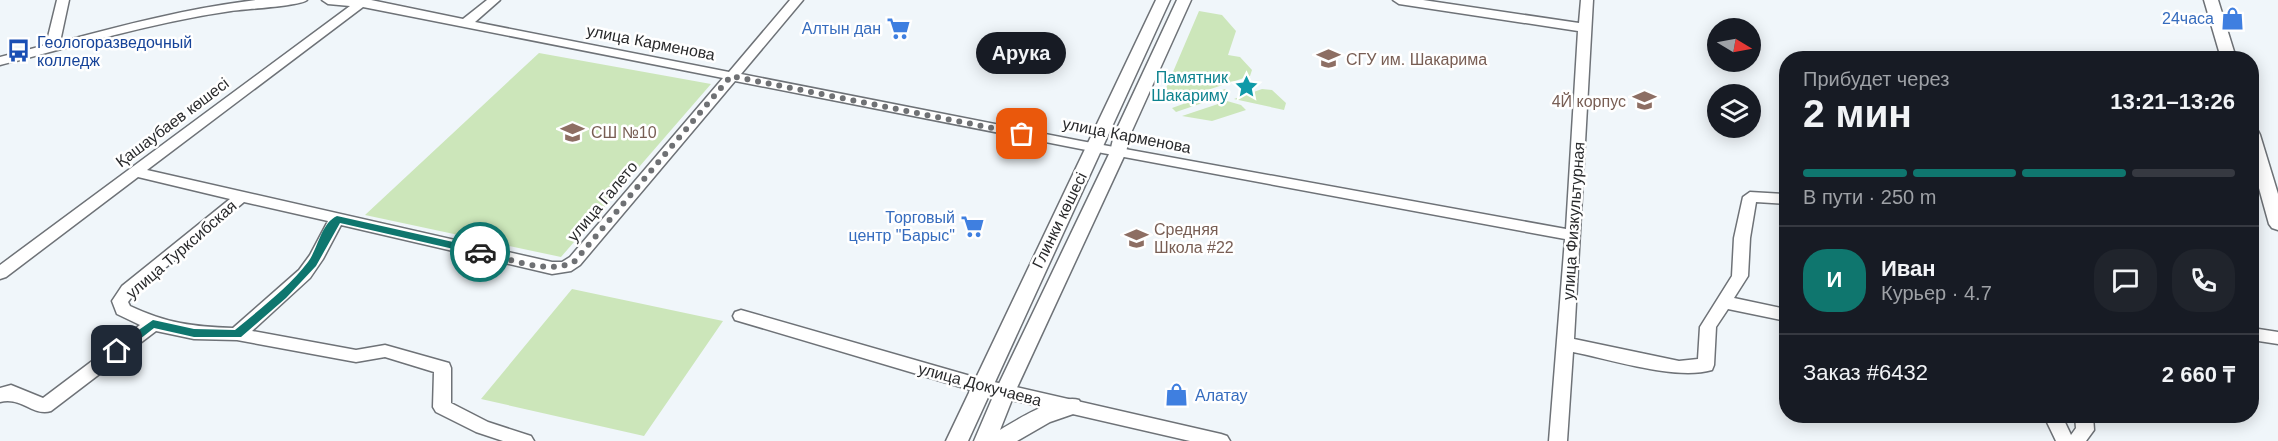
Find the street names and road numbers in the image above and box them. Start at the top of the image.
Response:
street label: улица Карменова [585,22,717,63]
street label: Қашаубаев көшесі [113,74,232,170]
street label: улица Карменова [1061,115,1193,156]
street label: улица Физкультурная [1559,141,1588,301]
street label: улица Галето [564,158,641,245]
street label: Глинки көшесі [1029,170,1090,271]
street label: улица Турксибская [123,197,240,302]
street label: улица Докучаева [916,360,1043,409]

